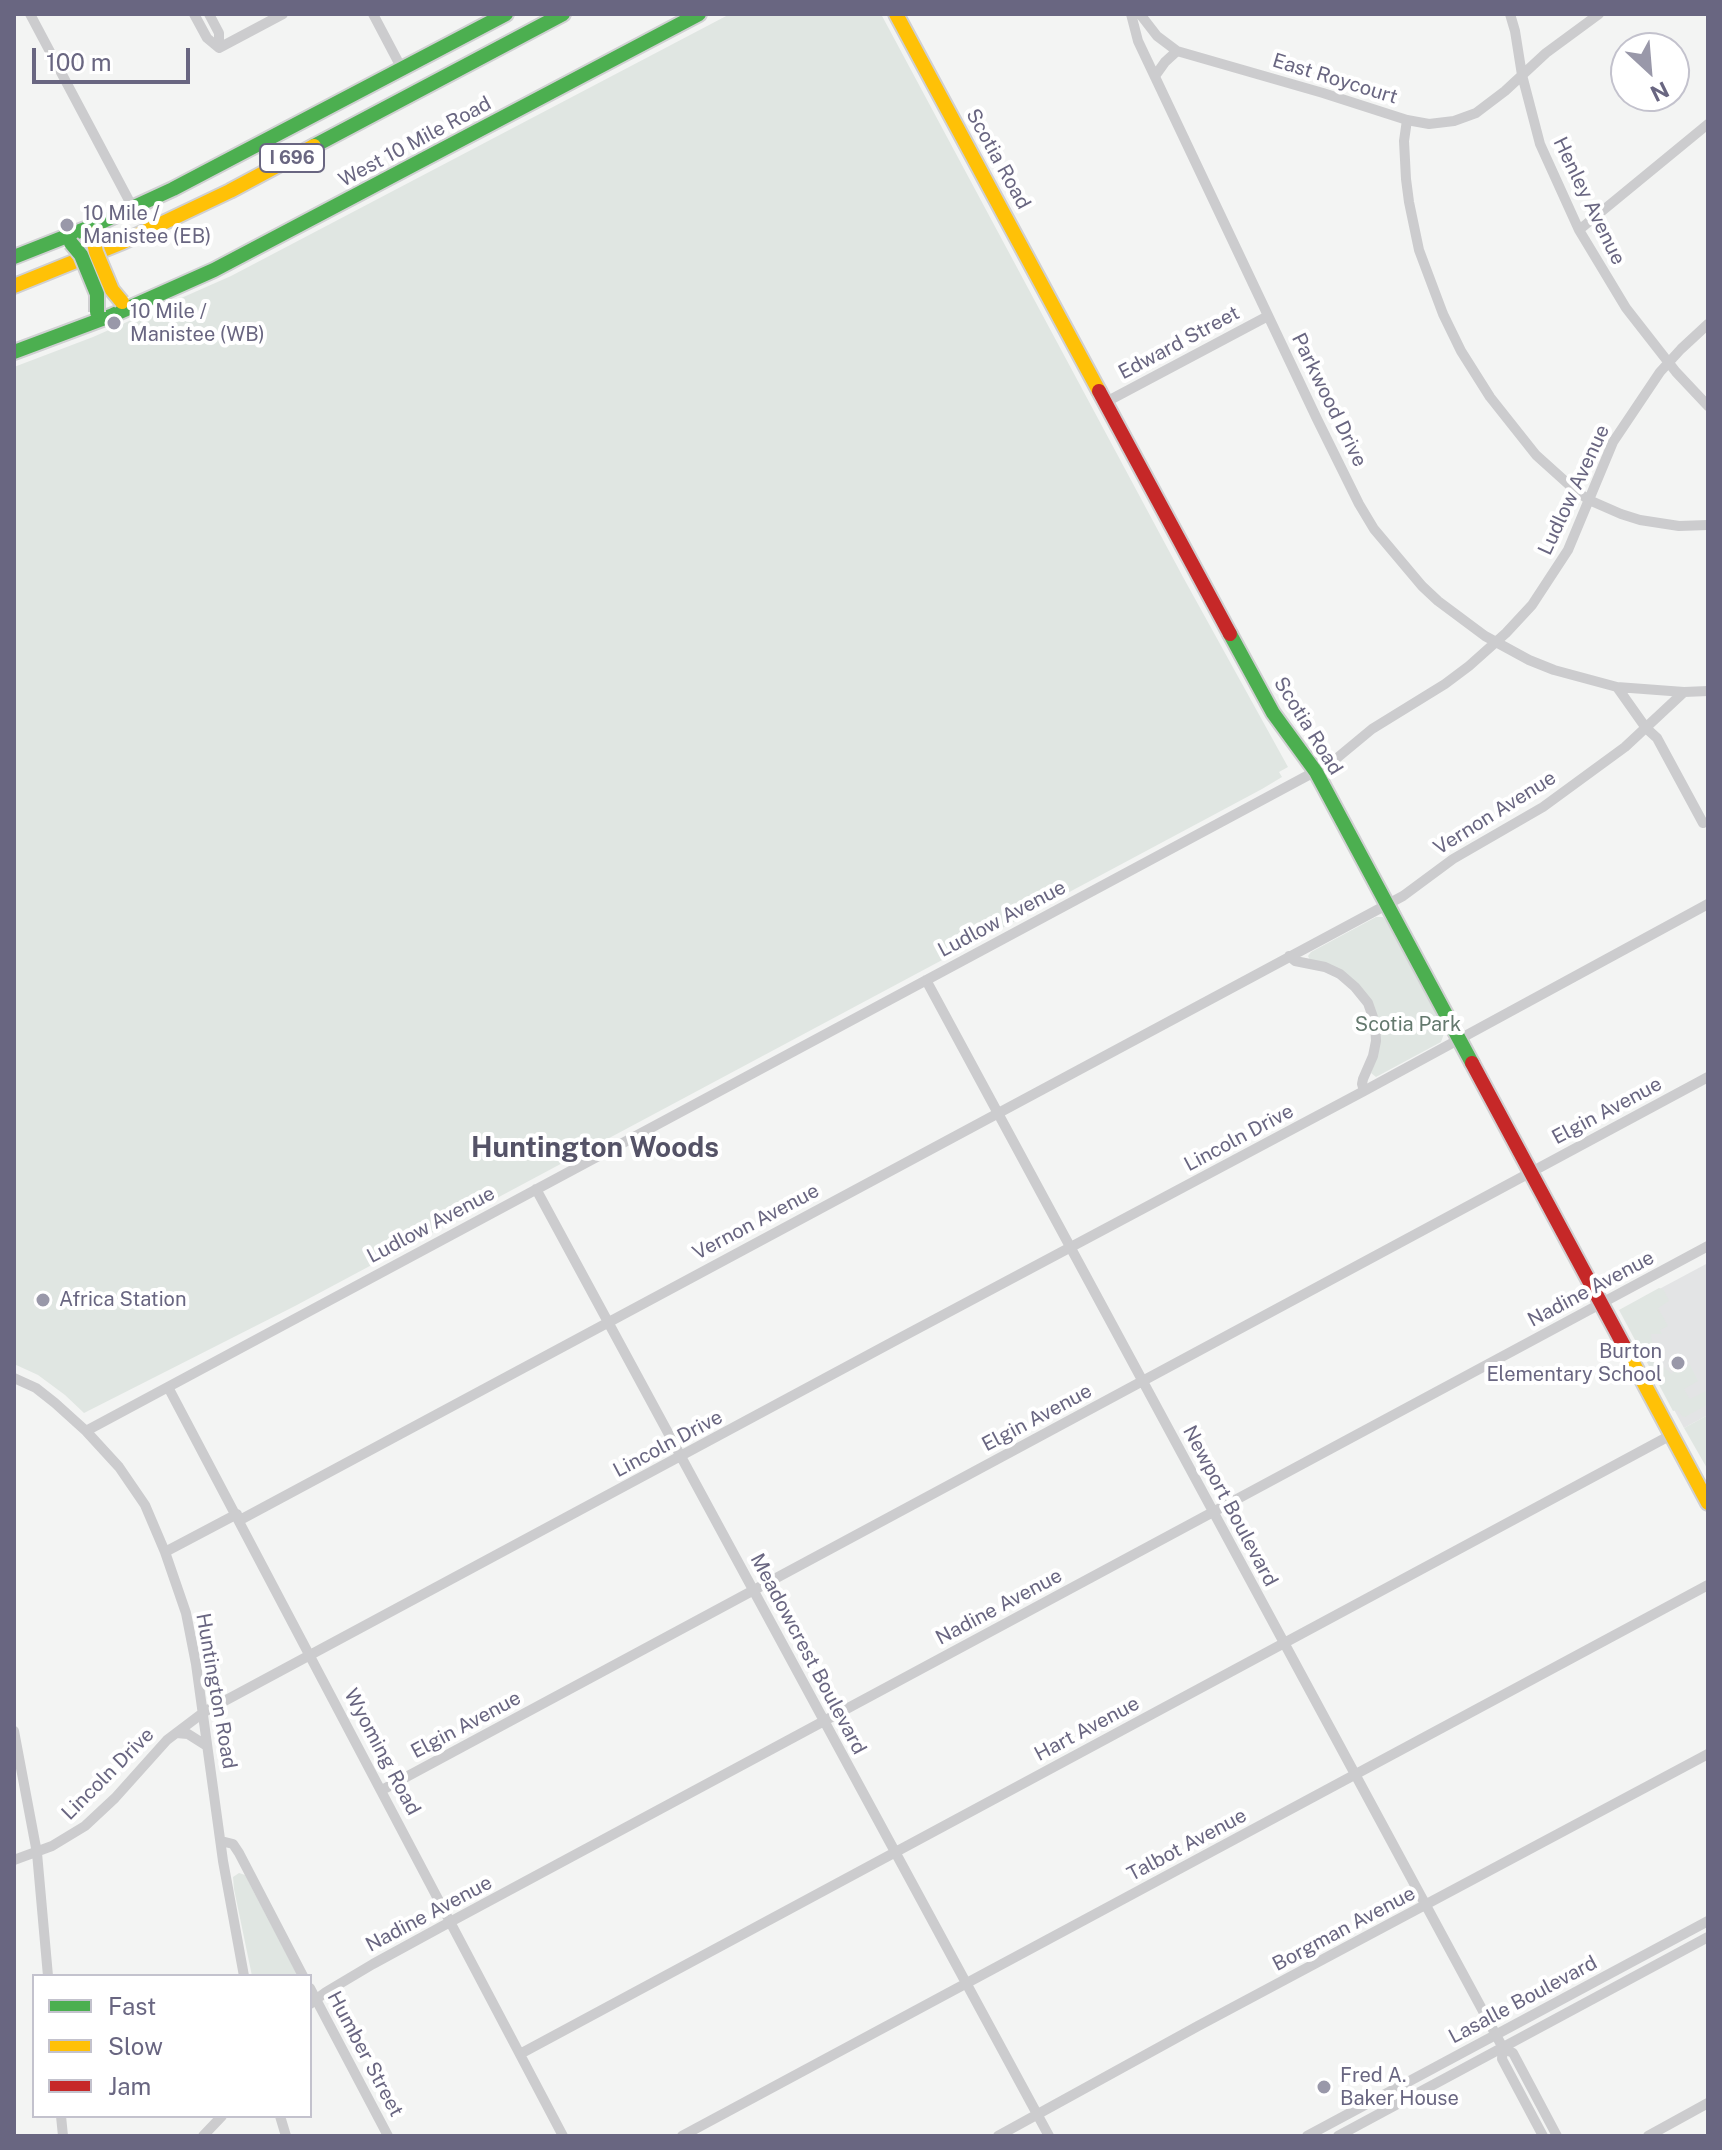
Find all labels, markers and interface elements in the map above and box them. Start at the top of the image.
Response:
scale bar [36,32,194,82]
north arrow [1610,32,1690,112]
text: 100 m [46,48,112,76]
street label: East Roycourt [1269,49,1401,109]
text: N [1646,76,1673,107]
street label: West 10 Mile Road [335,92,495,192]
street label: Scotia Road [961,105,1035,213]
street label: Henley Avenue [1548,133,1630,269]
road number: I 696 [260,144,324,172]
place label: 10 Mile / Manistee (EB) [83,202,211,249]
marker: 10 Mile / Manistee (EB) [58,216,76,234]
place label: 10 Mile / Manistee (WB) [130,300,265,347]
street label: Edward Street [1114,301,1244,385]
marker: 10 Mile / Manistee (WB) [105,314,123,332]
street label: Parkwood Drive [1286,329,1372,471]
street label: Ludlow Avenue [1533,421,1615,559]
street label: Scotia Road [1268,673,1348,779]
street label: Vernon Avenue [1429,766,1561,860]
street label: Ludlow Avenue [934,875,1070,963]
park label: Scotia Park [1355,1013,1461,1037]
street label: Elgin Avenue [1548,1072,1666,1150]
street label: Lincoln Drive [1180,1099,1298,1177]
district label: Huntington Woods [471,1131,719,1165]
street label: Vernon Avenue [689,1179,823,1265]
street label: Ludlow Avenue [363,1181,499,1269]
street label: Nadine Avenue [1524,1246,1658,1332]
place label: Africa Station [59,1288,186,1312]
marker: Africa Station [34,1291,52,1309]
place label: Burton Elementary School [1486,1340,1662,1387]
marker: Burton Elementary School [1669,1354,1687,1372]
street label: Elgin Avenue [978,1379,1096,1457]
street label: Lincoln Drive [609,1405,727,1483]
street label: Newport Boulevard [1177,1421,1283,1591]
street label: Meadowcrest Boulevard [745,1549,871,1759]
street label: Nadine Avenue [932,1564,1066,1650]
street label: Huntington Road [190,1611,242,1771]
street label: Wyoming Road [339,1685,425,1819]
street label: Elgin Avenue [407,1686,525,1764]
street label: Hart Avenue [1031,1691,1143,1767]
street label: Lincoln Drive [57,1723,159,1825]
street label: Talbot Avenue [1123,1803,1251,1887]
street label: Nadine Avenue [362,1871,496,1957]
street label: Borgman Avenue [1269,1881,1419,1977]
street label: Lasalle Boulevard [1445,1951,1601,2049]
legend [32,1974,312,2118]
street label: Humber Street [322,1987,408,2121]
text: Fast [108,1992,156,2020]
text: Slow [108,2032,163,2060]
place label: Fred A. Baker House [1340,2064,1459,2111]
text: Jam [108,2072,151,2100]
marker: Fred A. Baker House [1315,2078,1333,2096]

